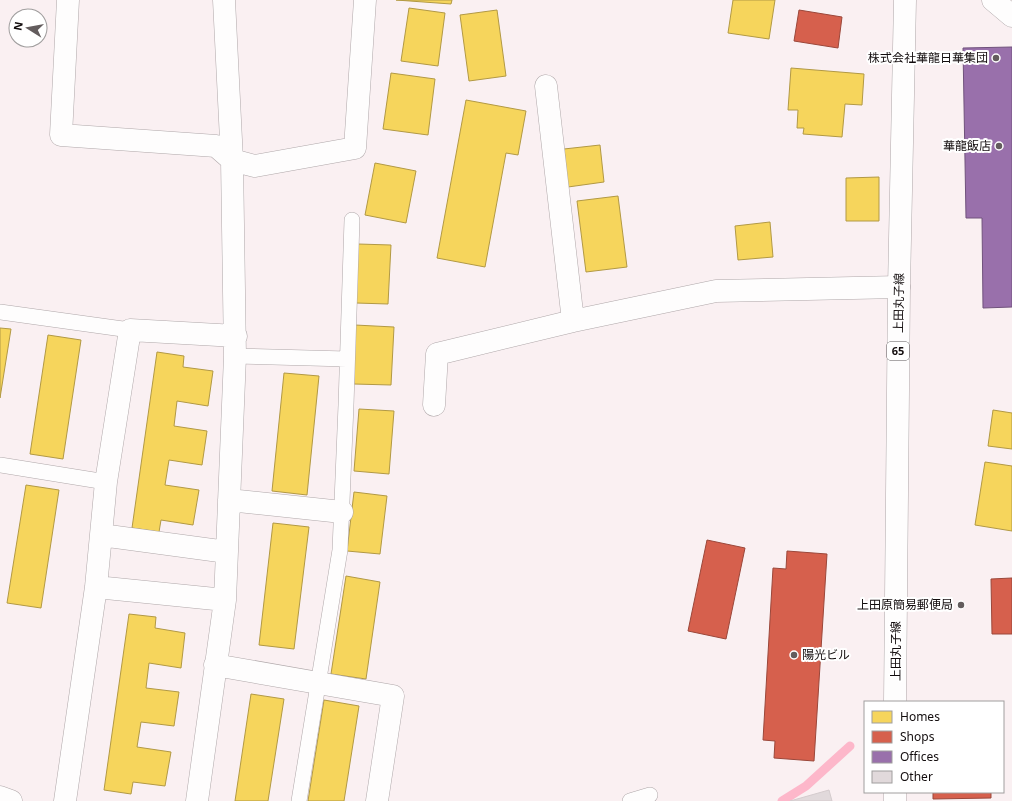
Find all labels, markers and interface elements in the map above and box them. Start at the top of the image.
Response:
north arrow [8,8,48,48]
text: N [9,20,26,32]
place label: 株式会社華龍日華集団 [868,49,988,66]
marker: 株式会社華龍日華集団 [991,53,1001,63]
place label: 華龍飯店 [943,137,991,154]
marker: 華龍飯店 [994,141,1004,151]
street label: 上田丸子線 [889,273,908,333]
road number: 65 [887,342,909,360]
place label: 上田原簡易郵便局 [857,596,953,613]
marker: 上田原簡易郵便局 [956,600,966,610]
street label: 上田丸子線 [887,621,904,681]
place label: 陽光ビル [802,646,850,663]
marker: 陽光ビル [789,650,799,660]
legend [864,701,1004,793]
text: Homes [900,708,940,725]
text: Shops [900,728,935,745]
text: Offices [900,748,939,765]
text: Other [900,768,933,785]

